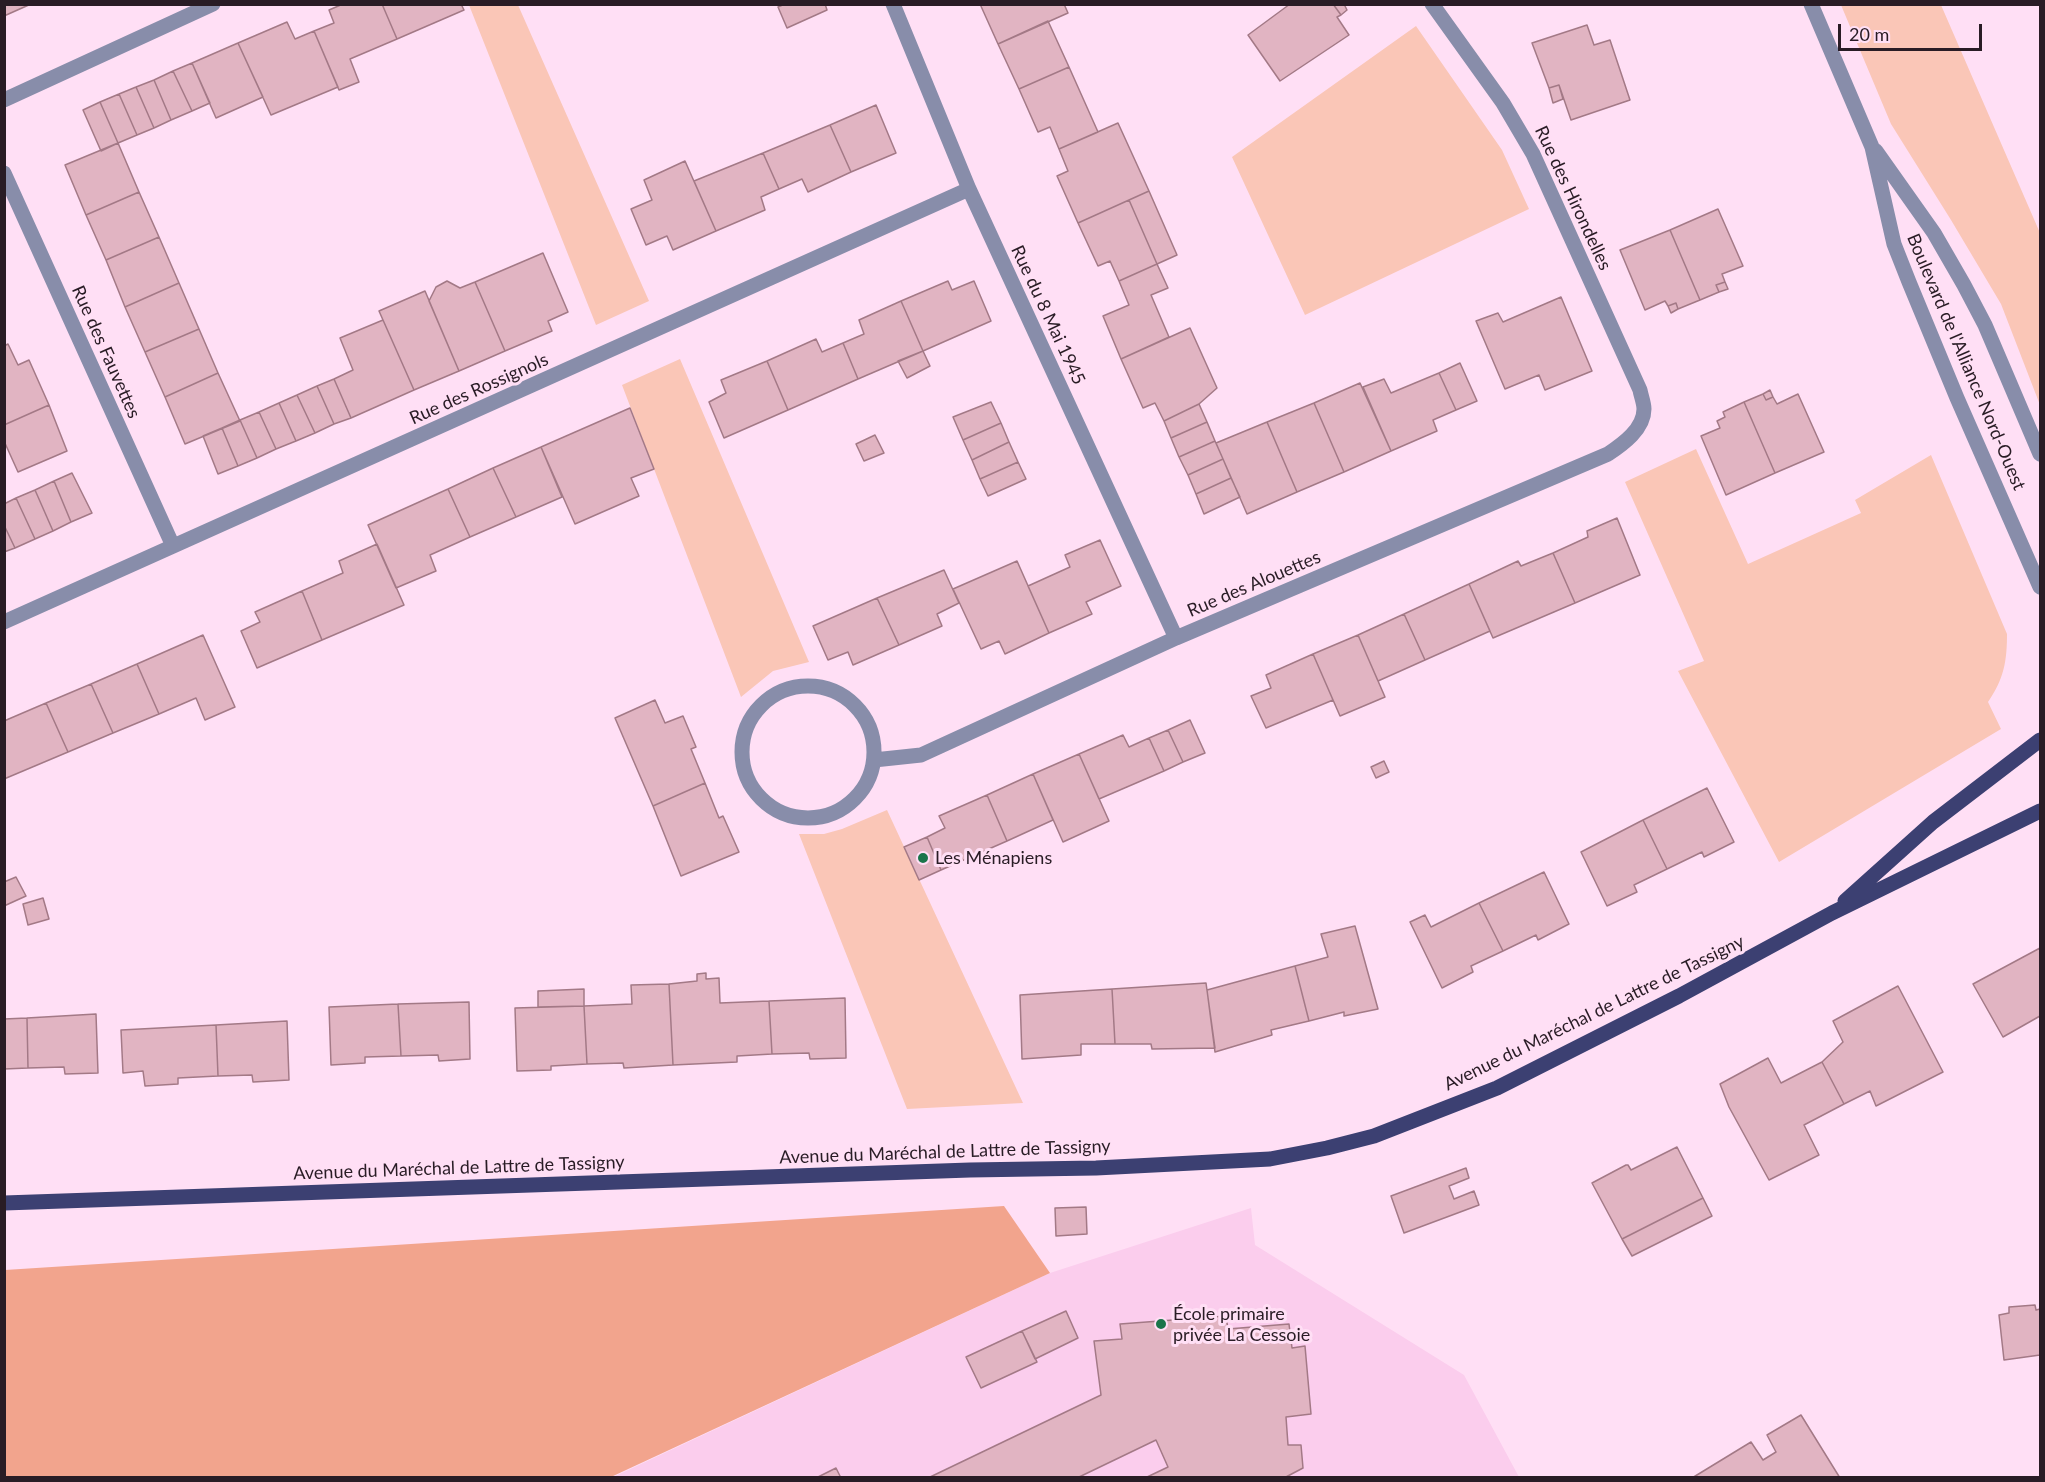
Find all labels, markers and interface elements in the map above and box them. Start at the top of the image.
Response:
scale bar [1841,12,1985,50]
text: 20 m [1849,23,1889,45]
street label: Rue des Hirondelles [1530,122,1616,274]
street label: Boulevard de l'Alliance Nord-Ouest [1902,231,2030,493]
street label: Rue du 8 Mai 1945 [1006,242,1090,388]
street label: Rue des Fauvettes [67,282,145,422]
street label: Rue des Rossignols [406,349,552,429]
street label: Rue des Alouettes [1184,546,1324,622]
place label: Les Ménapiens [935,847,1052,869]
marker: Les Ménapiens [916,851,930,865]
street label: Avenue du Maréchal de Lattre de Tassigny [1440,931,1748,1095]
street label: Avenue du Maréchal de Lattre de Tassigny [779,1135,1111,1169]
street label: Avenue du Maréchal de Lattre de Tassigny [293,1151,625,1185]
place label: École primaire privée La Cessoie [1173,1303,1310,1346]
marker: École primaire privée La Cessoie [1154,1317,1168,1331]

